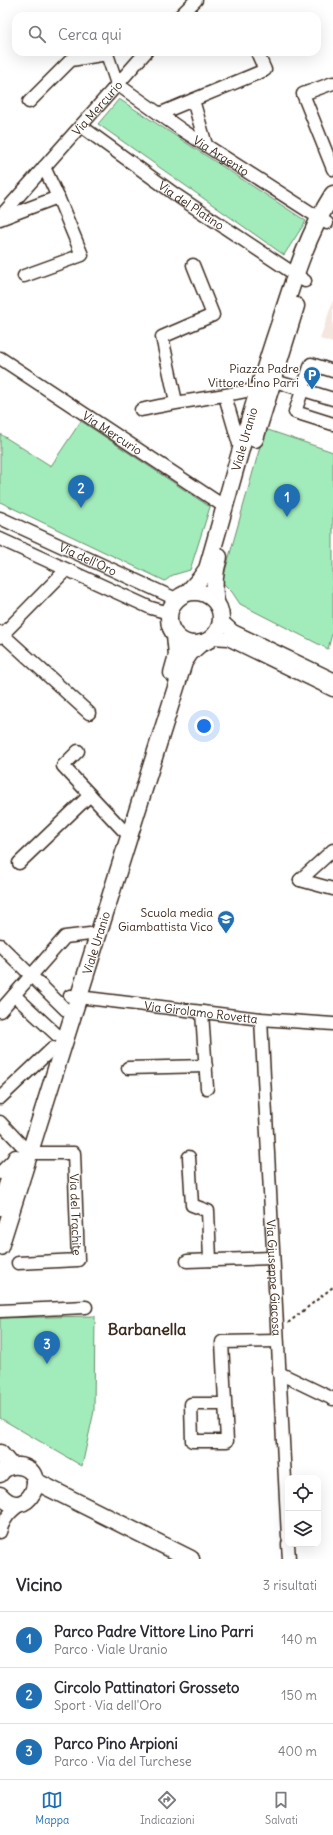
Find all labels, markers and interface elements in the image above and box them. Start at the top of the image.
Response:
search box [12,12,321,56]
icon: search [26,23,48,45]
text: Cerca qui [58,25,122,44]
street label: Via Mercurio [68,77,125,138]
street label: Via Argento [191,132,252,179]
street label: Via del Platino [156,177,228,233]
place label: Piazza Padre Vittore Lino Parri [208,361,299,390]
parking icon: Piazza Padre Vittore Lino Parri [302,365,322,390]
street label: Viale Uranio [228,405,260,472]
street label: Via Mercurio [80,407,145,458]
pin: 2 [68,475,94,508]
pin: 1 [274,484,300,517]
street label: Via dell'Oro [57,539,120,578]
your location [194,716,214,736]
place label: Scuola media Giambattista Vico [118,905,213,934]
street label: Viale Uranio [79,909,113,976]
school or university icon: Scuola media Giambattista Vico [216,909,236,934]
street label: Via Girolamo Rovetta [144,998,259,1026]
street label: Via del Trachite [67,1173,85,1256]
street label: Via Giuseppe Giacosa [264,1219,285,1336]
district label: Barbanella [108,1319,186,1339]
pin: 3 [34,1331,60,1364]
map controls [285,1475,321,1547]
button: locate [285,1475,321,1511]
button: layers [285,1511,321,1547]
text: Vicino [16,1574,62,1596]
text: 3 risultati [263,1577,317,1594]
text: Parco Padre Vittore Lino Parri [54,1622,254,1641]
text: 1 [26,1631,32,1648]
text: 140 m [281,1631,317,1648]
text: Parco · Viale Uranio [54,1641,168,1658]
text: Circolo Pattinatori Grosseto [54,1678,239,1697]
text: 2 [25,1687,33,1704]
text: 150 m [281,1687,317,1704]
text: Sport · Via dell'Oro [54,1697,162,1714]
text: Parco Pino Arpioni [54,1734,178,1753]
text: 3 [25,1743,33,1760]
text: 400 m [278,1743,317,1760]
text: Parco · Via del Turchese [54,1753,192,1770]
tab: Mappa [35,1789,69,1827]
tab: Indicazioni [140,1789,194,1827]
tab: Salvati [265,1789,298,1827]

